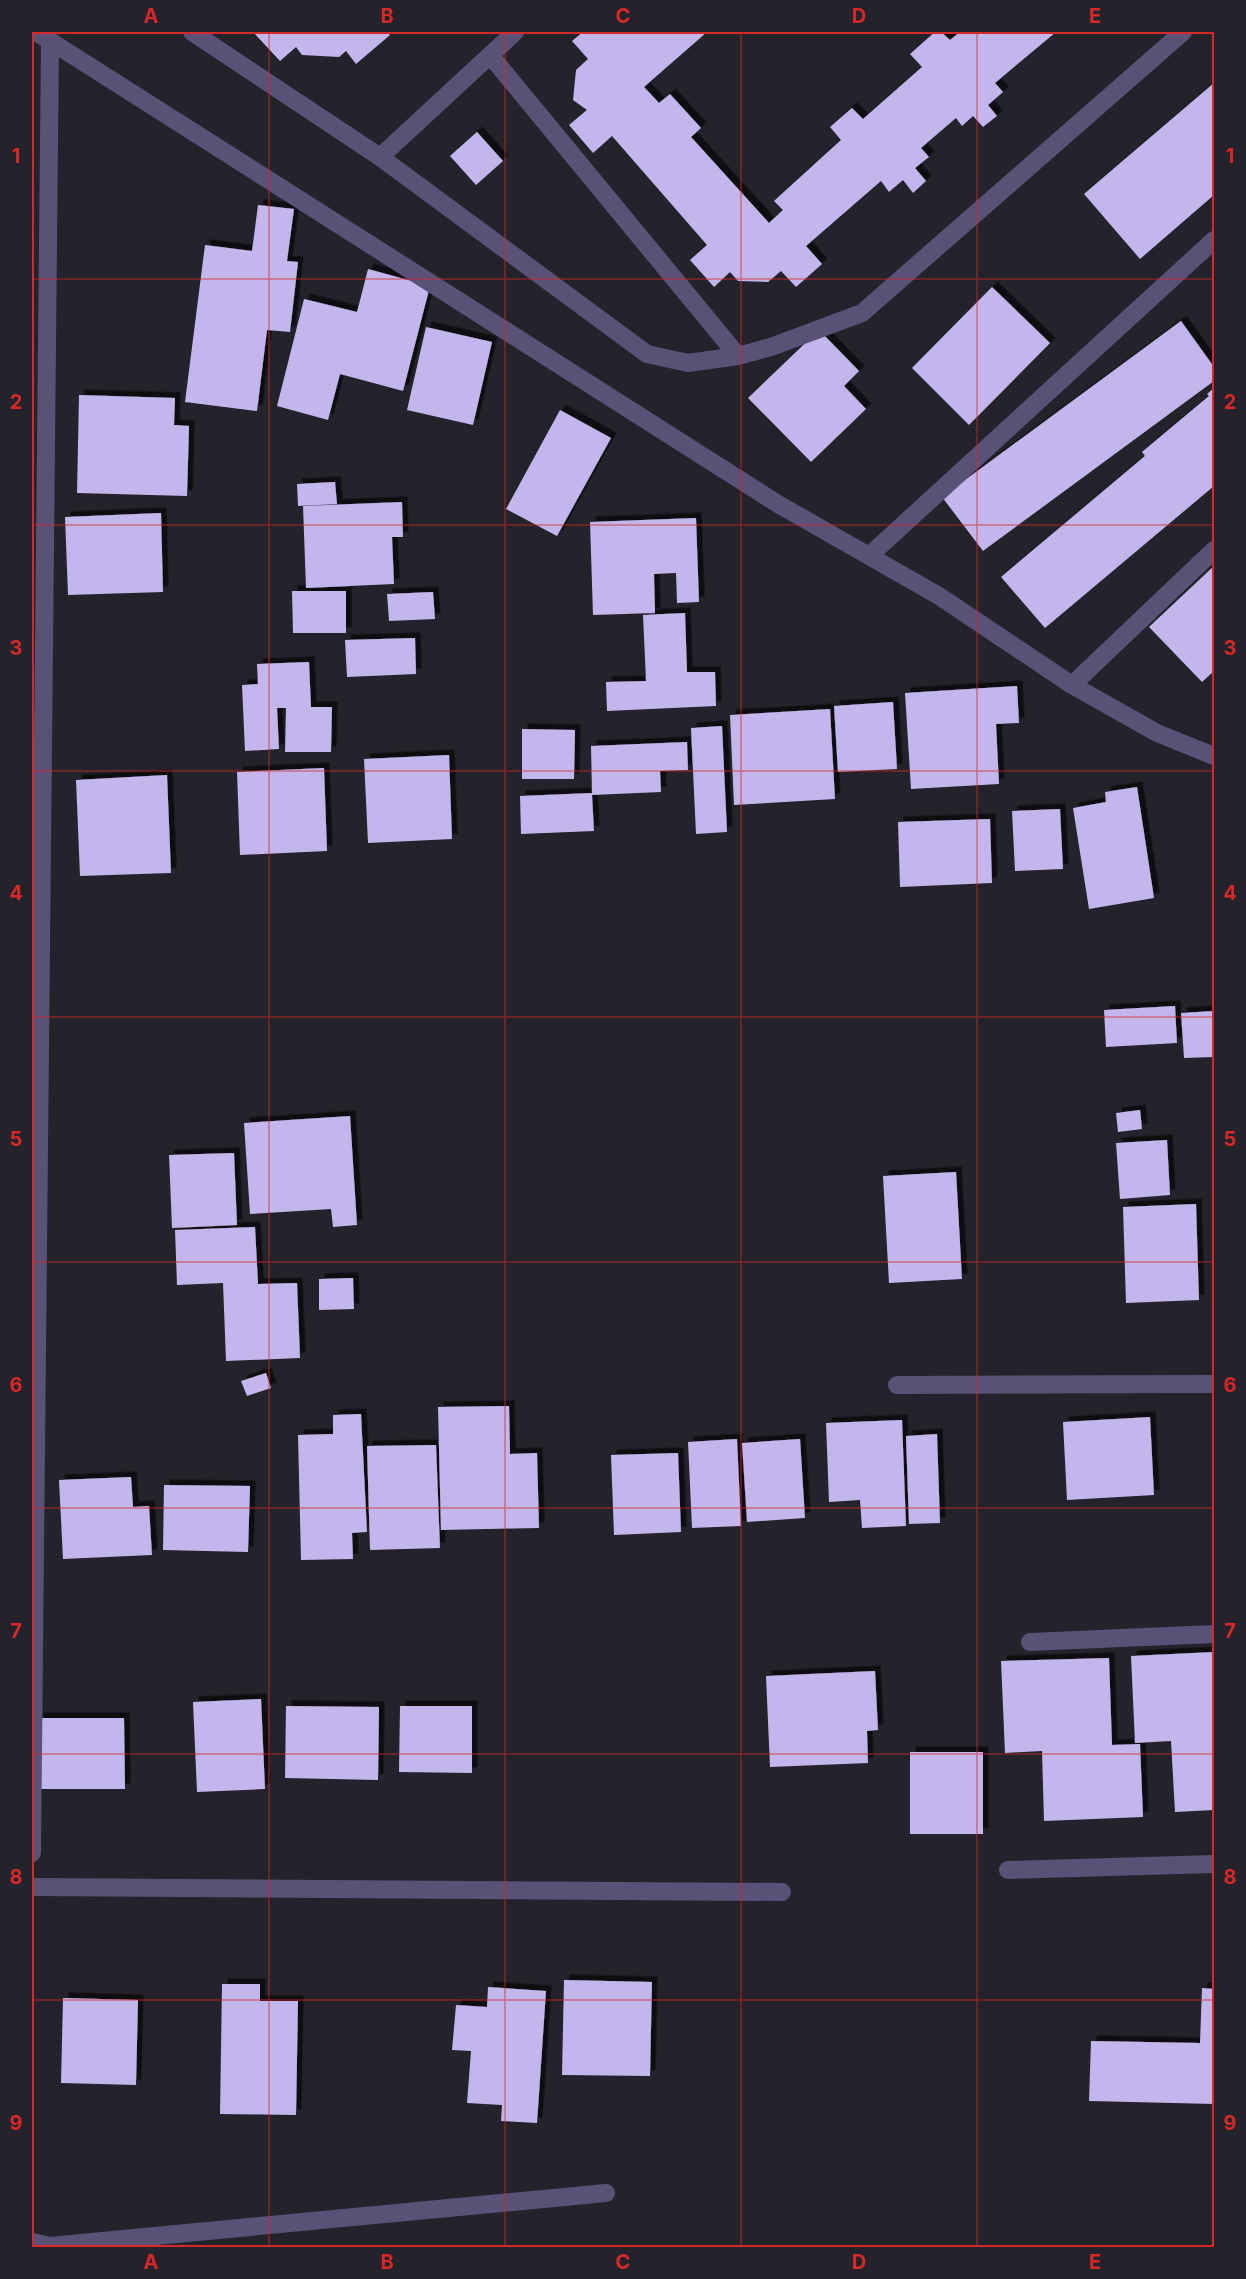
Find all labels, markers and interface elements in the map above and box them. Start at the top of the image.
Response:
text: A [144,4,159,28]
text: B [380,4,394,28]
text: C [616,4,630,28]
text: D [852,4,866,28]
text: E [1089,4,1101,28]
text: 1 [12,144,20,168]
text: 1 [1226,144,1234,168]
text: 2 [10,390,22,414]
text: 2 [1224,390,1236,414]
text: 3 [10,636,22,660]
text: 3 [1224,636,1236,660]
text: 4 [9,881,23,905]
text: 4 [1223,881,1237,905]
text: 5 [10,1127,22,1151]
text: 5 [1224,1127,1236,1151]
text: 6 [10,1373,23,1397]
text: 6 [1224,1373,1237,1397]
text: 7 [10,1619,22,1643]
text: 7 [1224,1619,1236,1643]
text: 8 [9,1865,23,1889]
text: 8 [1223,1865,1237,1889]
text: 9 [10,2111,23,2135]
text: 9 [1224,2111,1237,2135]
text: A [144,2250,159,2274]
text: B [380,2250,394,2274]
text: C [616,2250,630,2274]
text: D [852,2250,866,2274]
text: E [1089,2250,1101,2274]

